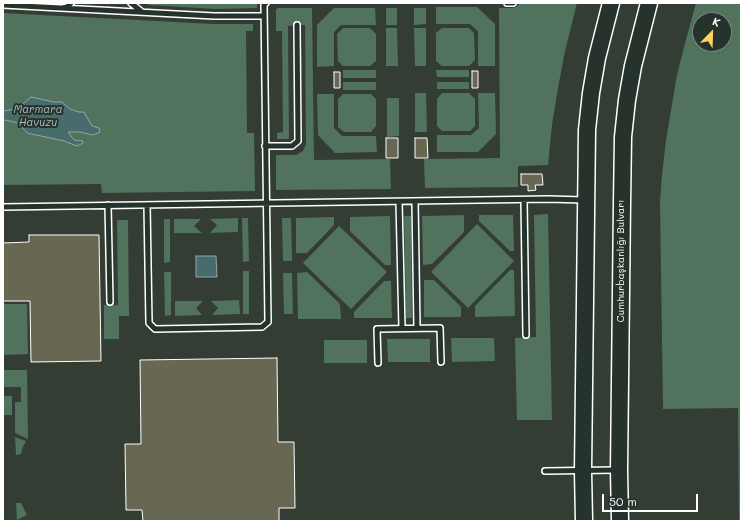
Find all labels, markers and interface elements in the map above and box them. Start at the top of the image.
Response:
north arrow [692,12,732,52]
text: K [710,13,723,30]
water label: Marmara Havuzu [13,103,63,129]
street label: Cumhurbaşkanlığı Bulvarı [615,200,627,322]
scale bar [604,486,700,512]
text: 50 m [609,493,637,509]

